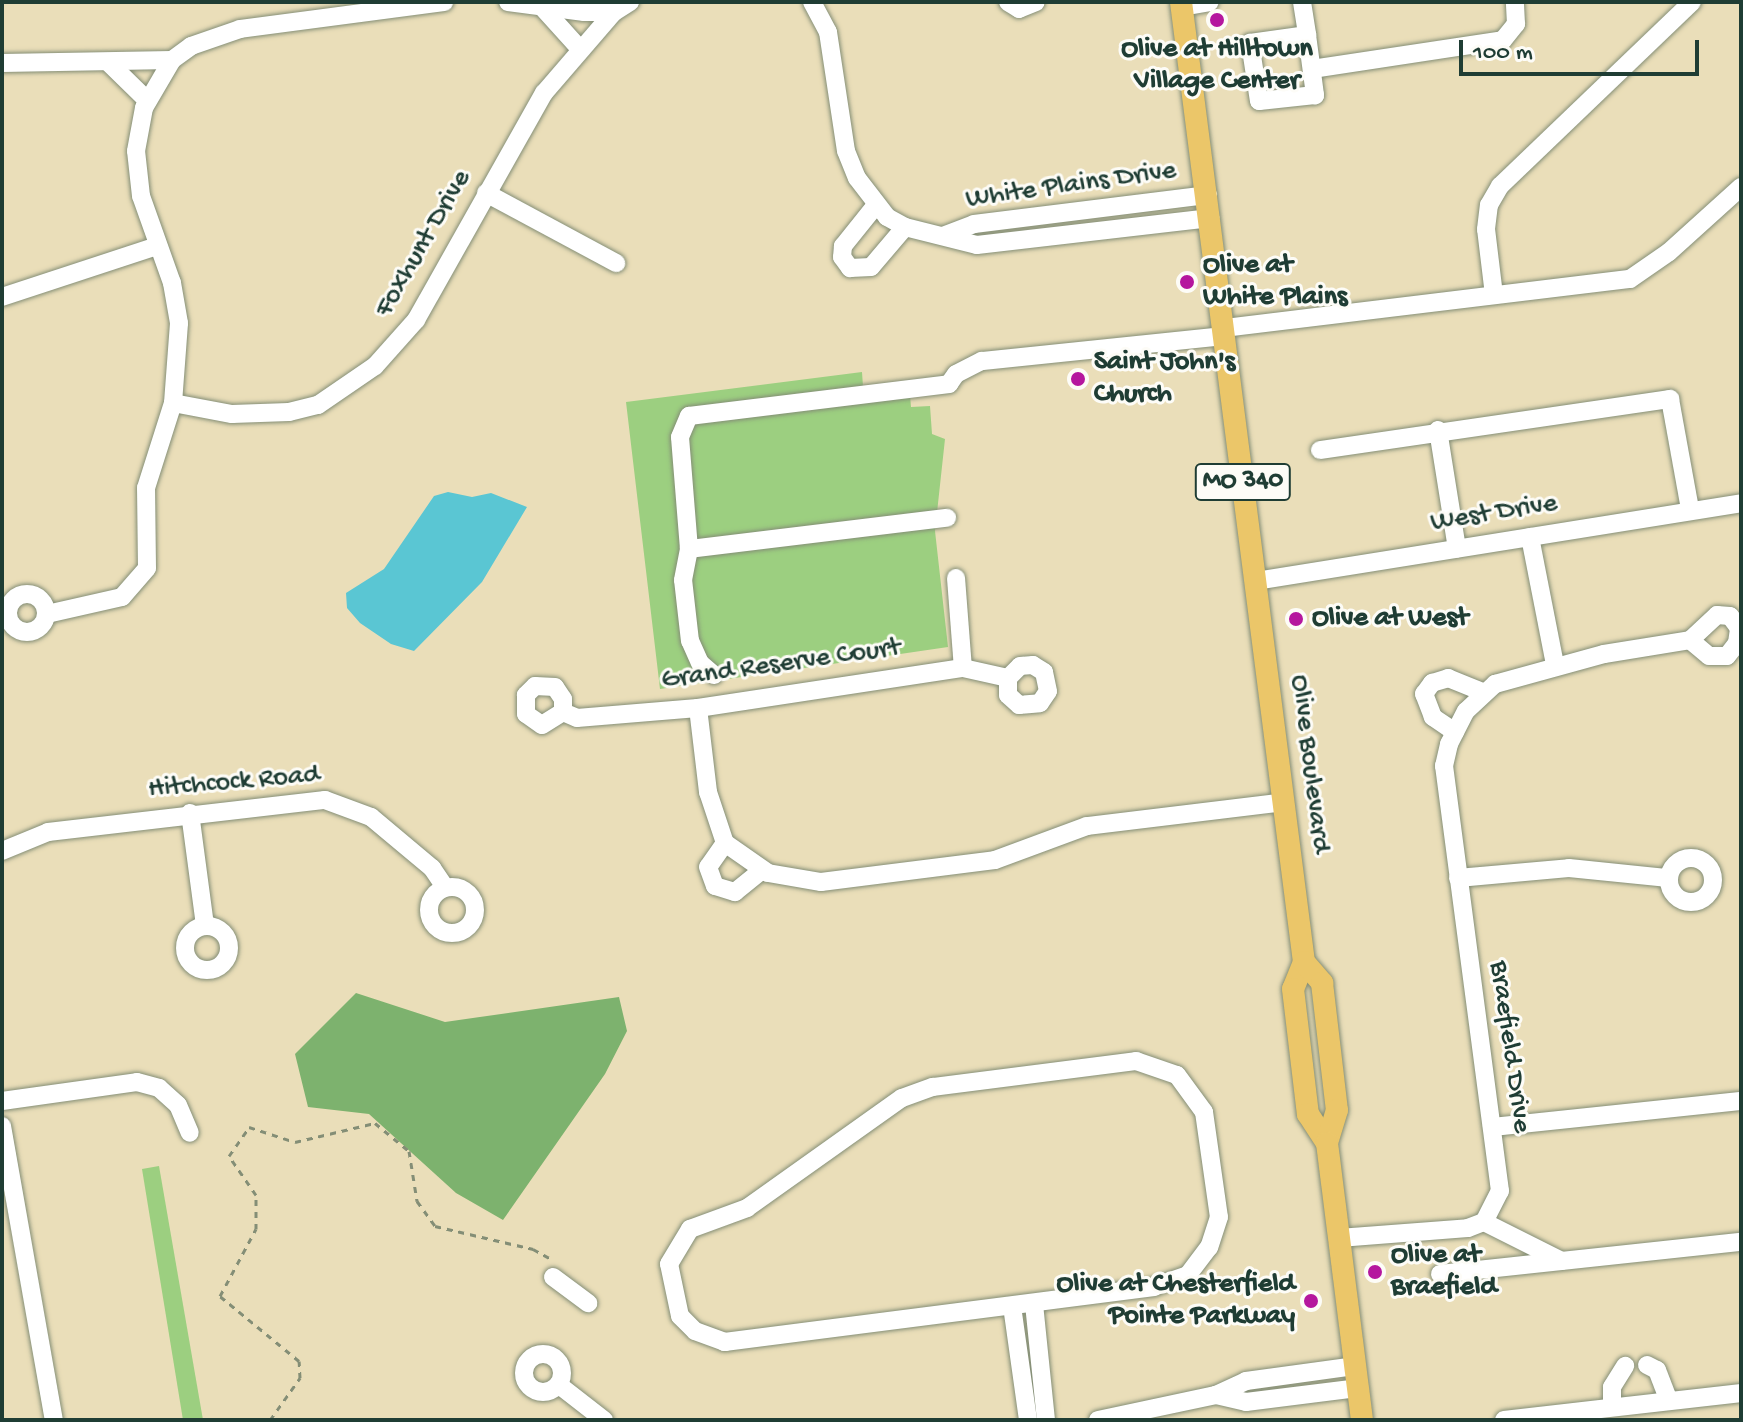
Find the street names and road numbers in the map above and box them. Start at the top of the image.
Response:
street label: White Plains Drive [964,155,1178,217]
street label: Foxhunt Drive [368,165,480,323]
road number: MO 340 [1193,460,1293,504]
street label: West Drive [1428,487,1560,541]
street label: Grand Reserve Court [659,632,903,698]
street label: Olive Boulevard [1281,673,1337,855]
street label: Hitchcock Road [147,759,321,807]
street label: Braefield Drive [1480,959,1538,1135]

